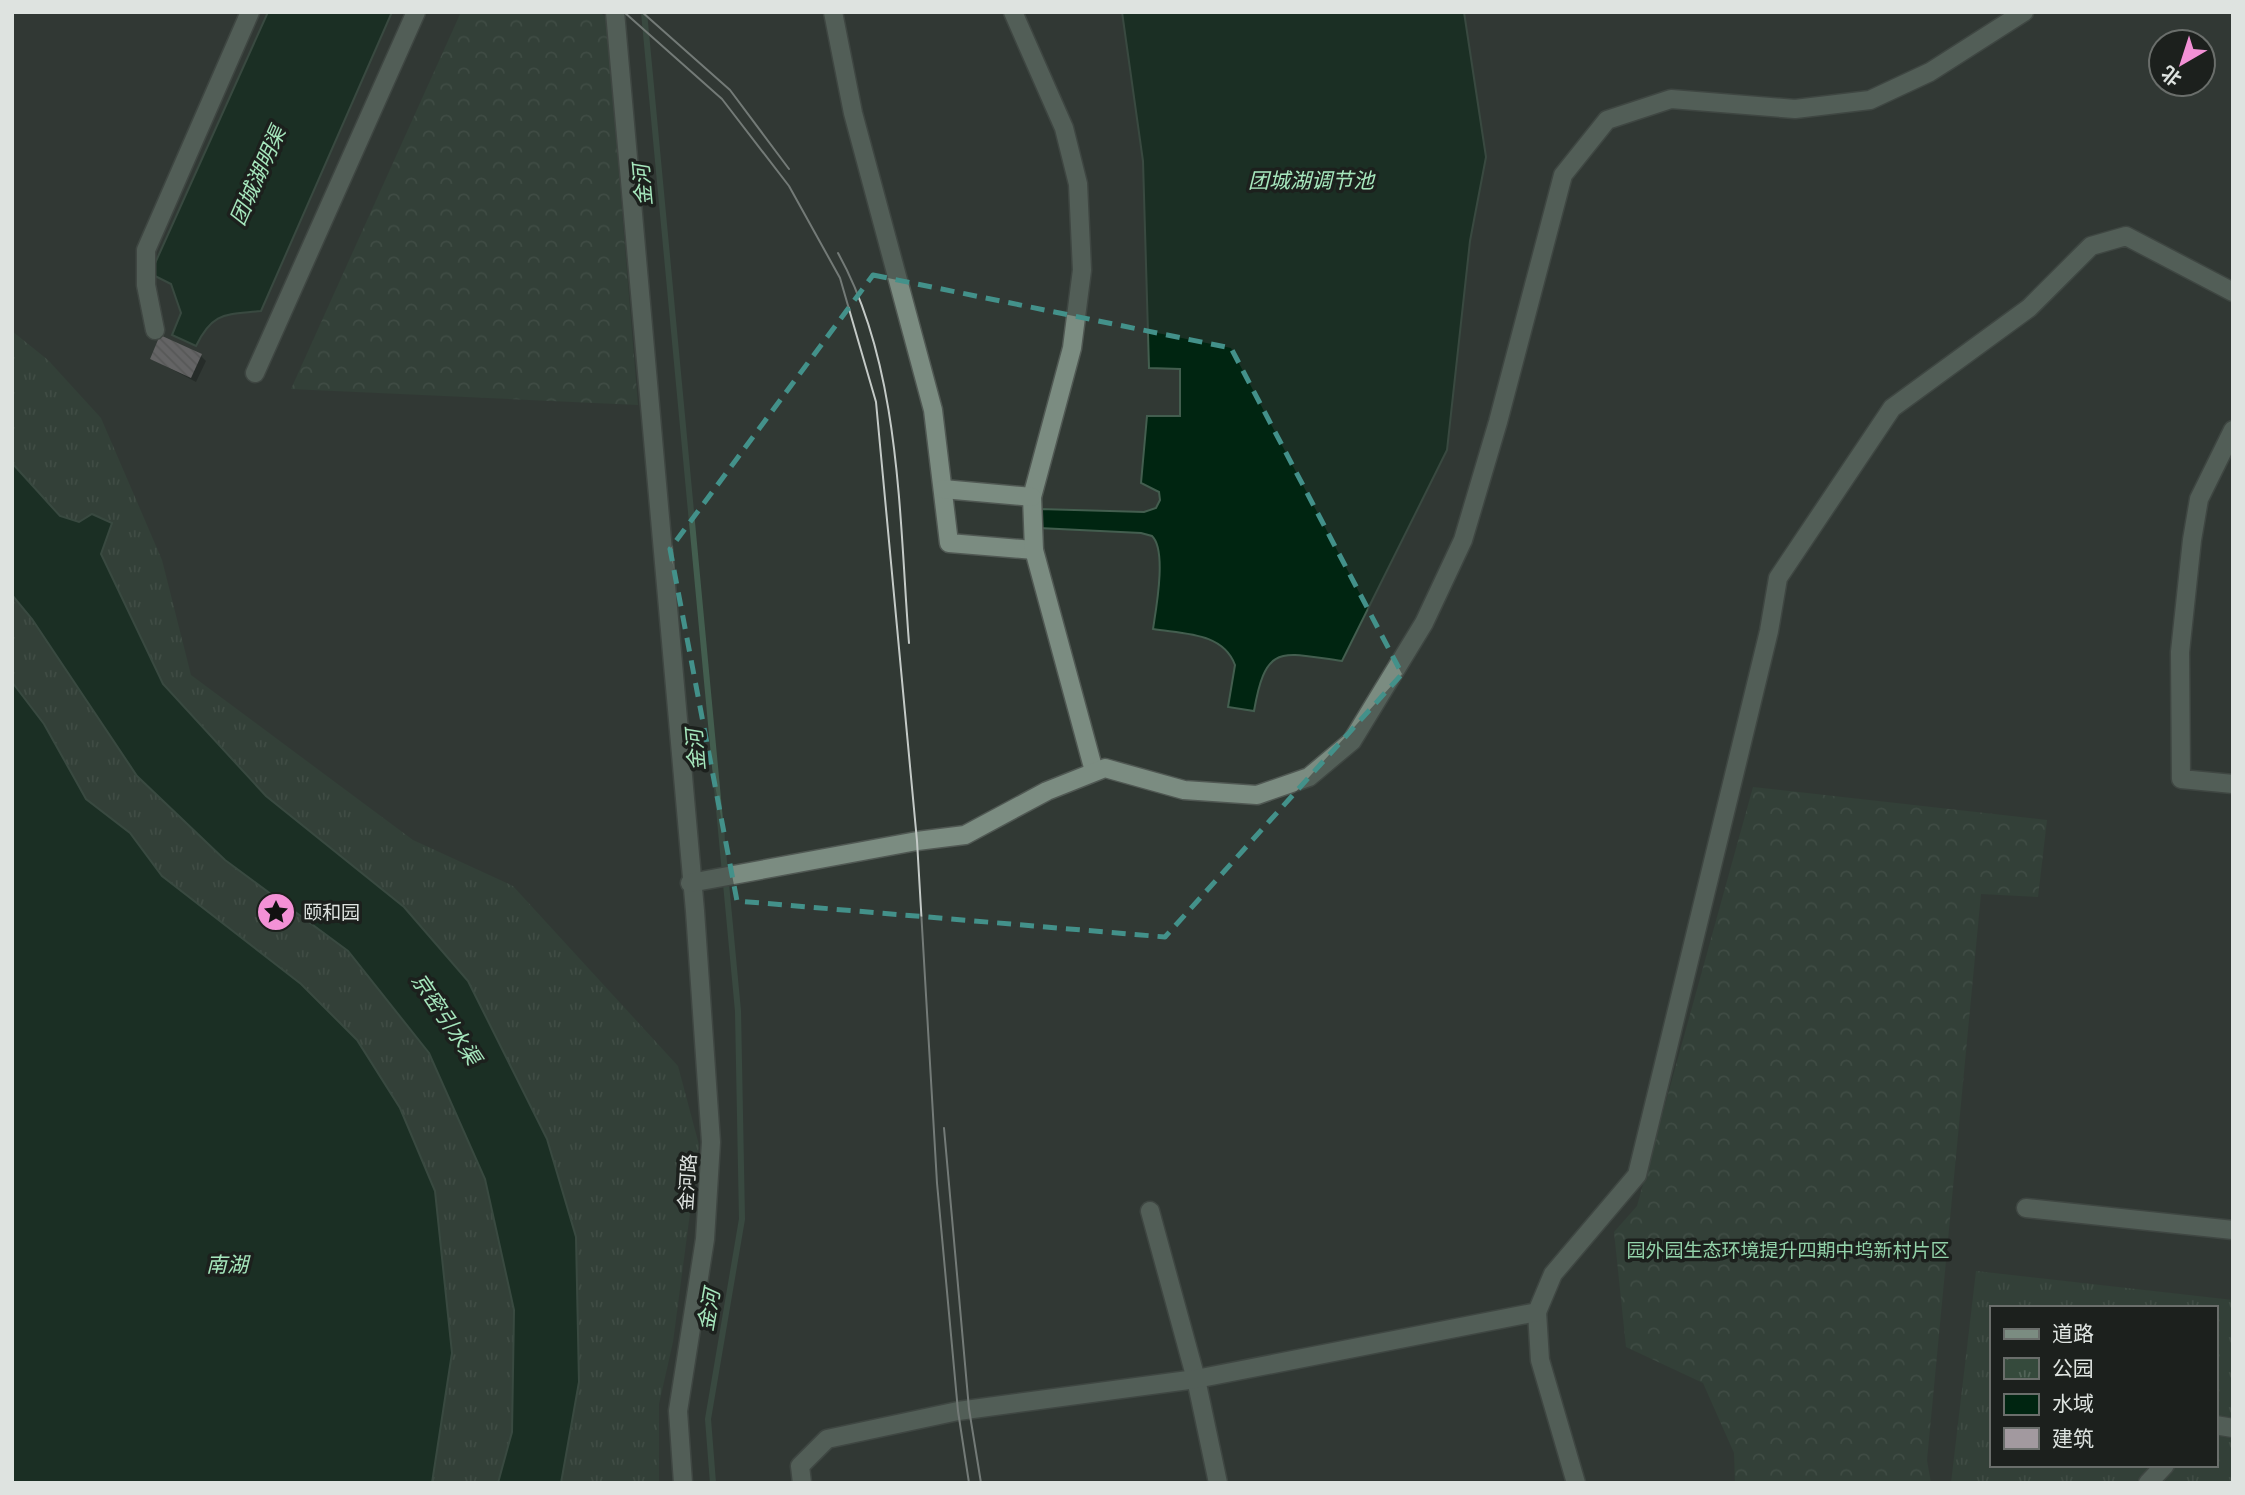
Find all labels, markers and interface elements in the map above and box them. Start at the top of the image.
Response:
north arrow [2147,28,2217,98]
text: 北 [2157,61,2186,91]
water label: 团城湖明渠 [225,120,292,229]
water label: 金河 [628,159,658,207]
water label: 团城湖调节池 [1248,168,1376,194]
water label: 金河 [681,724,711,772]
place icon: 颐和园 [255,891,297,933]
place label: 颐和园 [303,901,360,924]
water label: 京密引水渠 [406,968,488,1072]
street label: 金河路 [674,1153,701,1211]
park label: 园外园生态环境提升四期中坞新村片区 [1626,1239,1950,1262]
water label: 南湖 [206,1252,251,1278]
water label: 金河 [693,1283,726,1333]
legend [1990,1306,2217,1467]
text: 道路 [2052,1321,2094,1347]
text: 公园 [2052,1356,2094,1382]
text: 水域 [2052,1391,2094,1417]
text: 建筑 [2052,1426,2094,1452]

